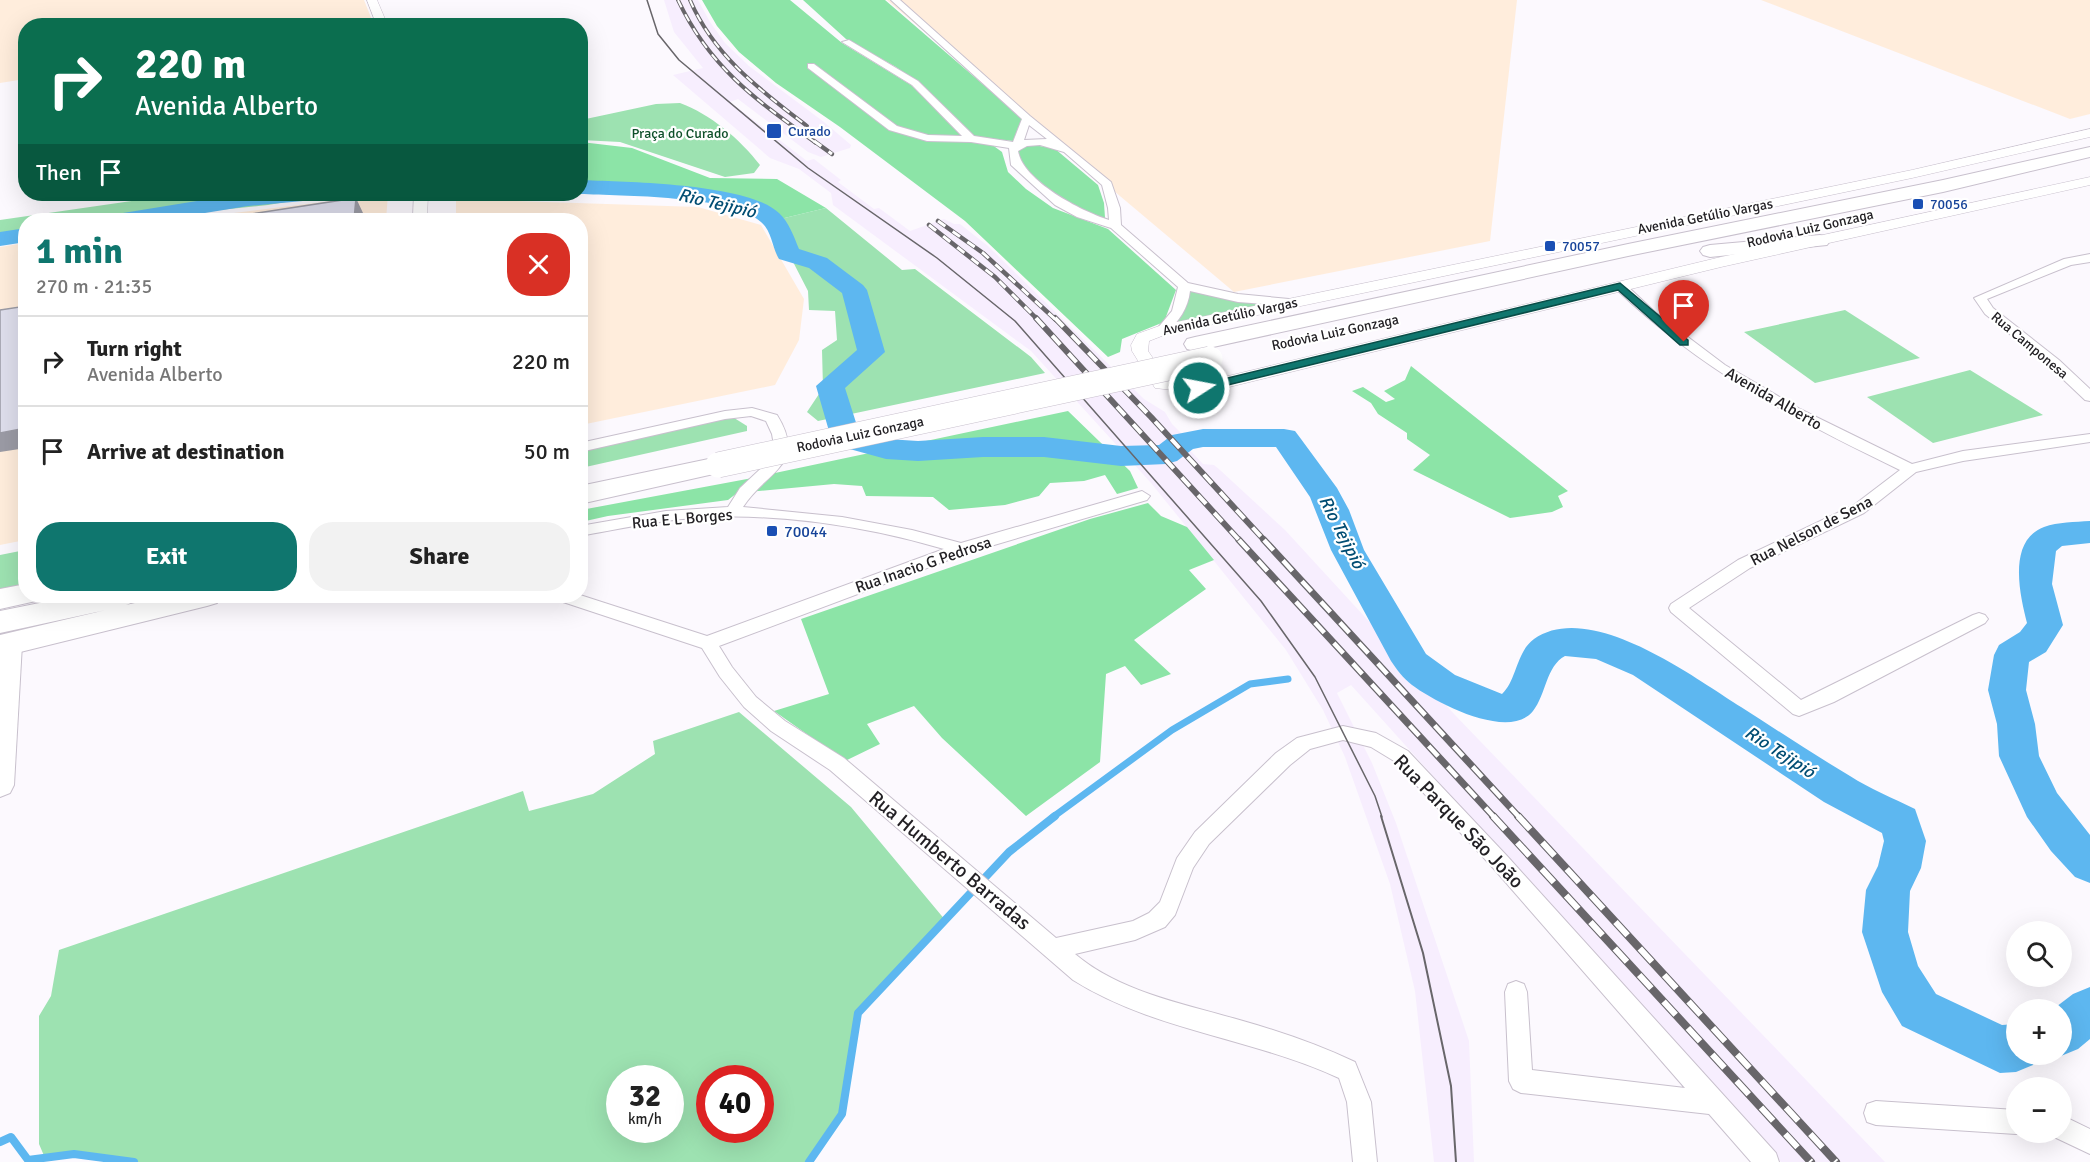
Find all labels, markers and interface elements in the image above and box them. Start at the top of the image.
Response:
text: 220 m [135,39,246,90]
icon: right [36,42,114,120]
text: Avenida Alberto [135,90,318,123]
marker: Curado [765,122,783,140]
place label: Curado [788,123,831,140]
park label: Praça do Curado [631,125,729,142]
icon: arrive [94,156,127,189]
text: Then [36,159,82,186]
water label: Rio Tejipió [676,183,760,223]
street label: Avenida Getúlio Vargas [1636,195,1774,238]
place label: 70056 [1930,196,1968,213]
marker: 70056 [1911,197,1925,211]
street label: Rodovia Luiz Gonzaga [1745,206,1875,251]
text: 1 min [36,229,123,274]
button: close [507,233,570,296]
place label: 70057 [1562,238,1600,255]
marker: 70057 [1543,239,1557,253]
text: 270 m · 21:35 [36,274,152,299]
pin [1658,280,1709,342]
icon: arrive [1667,289,1700,322]
street label: Avenida Getúlio Vargas [1161,294,1299,339]
street label: Rua Camponesa [1988,308,2072,382]
street label: Rodovia Luiz Gonzaga [1270,311,1400,354]
text: Turn right [87,335,182,362]
icon: right [36,345,69,378]
text: 220 m [512,348,570,375]
position arrow [1167,356,1231,420]
text: Avenida Alberto [87,362,223,387]
street label: Avenida Alberto [1721,363,1826,435]
street label: Rodovia Luiz Gonzaga [795,413,925,456]
icon: arrive [36,435,69,468]
text: Arrive at destination [87,438,284,465]
text: 50 m [524,438,570,465]
street label: Rua Nelson de Sena [1747,491,1876,570]
water label: Rio Tejipió [1314,492,1370,574]
street label: Rua E L Borges [631,505,733,533]
button: Exit [36,522,297,591]
button: Share [309,522,570,591]
place label: 70044 [784,522,828,542]
marker: 70044 [765,524,779,538]
street label: Rua Inacio G Pedrosa [852,532,994,598]
water label: Rio Tejipió [1741,721,1821,784]
street label: Rua Parque São João [1388,749,1529,894]
street label: Rua Humberto Barradas [864,785,1036,936]
map controls [2006,921,2072,1143]
button: search [2006,921,2072,987]
button: + [2006,999,2072,1065]
speed limit sign: 40 [696,1065,774,1143]
button: − [2006,1077,2072,1143]
text: 32 [629,1078,661,1115]
text: km/h [628,1110,662,1128]

